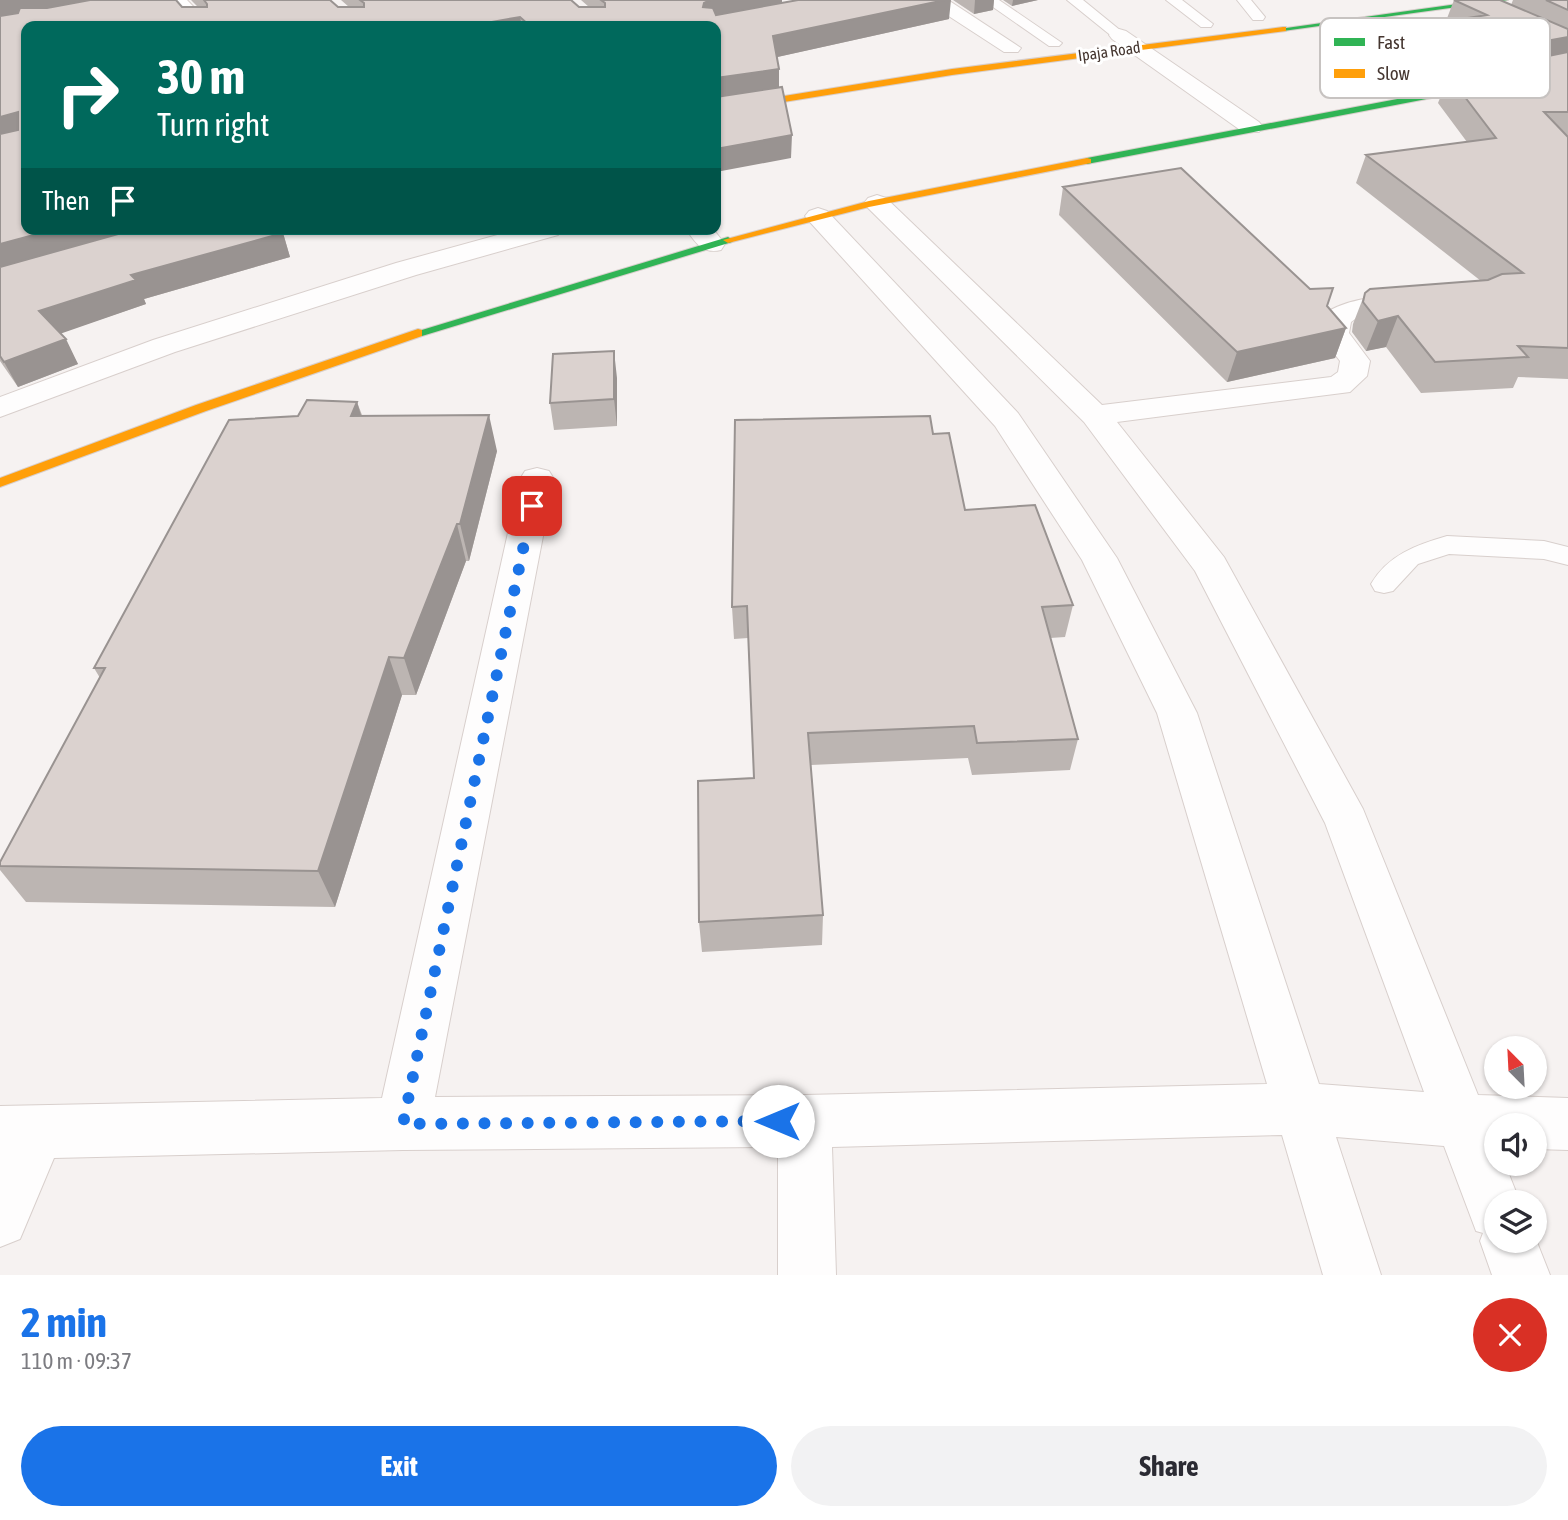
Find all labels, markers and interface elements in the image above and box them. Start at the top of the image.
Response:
legend [1320,18,1550,98]
text: Fast [1377,31,1405,53]
street label: Ipaja Road [1077,38,1142,65]
text: 30 m [157,48,245,104]
icon: right [42,49,133,140]
text: Slow [1377,62,1411,84]
text: Turn right [157,106,270,143]
icon: arrive [104,182,142,220]
text: Then [42,186,90,216]
pin [502,476,562,536]
icon: arrive [513,487,551,525]
north arrow [1484,1036,1547,1099]
map controls [1484,1036,1547,1253]
position arrow [741,1084,815,1158]
button: sound [1484,1113,1547,1176]
button: layers [1484,1190,1547,1253]
text: 2 min [21,1298,107,1346]
button: close [1473,1298,1547,1372]
text: 110 m · 09:37 [21,1348,132,1374]
button: Exit [21,1426,777,1506]
button: Share [791,1426,1547,1506]

